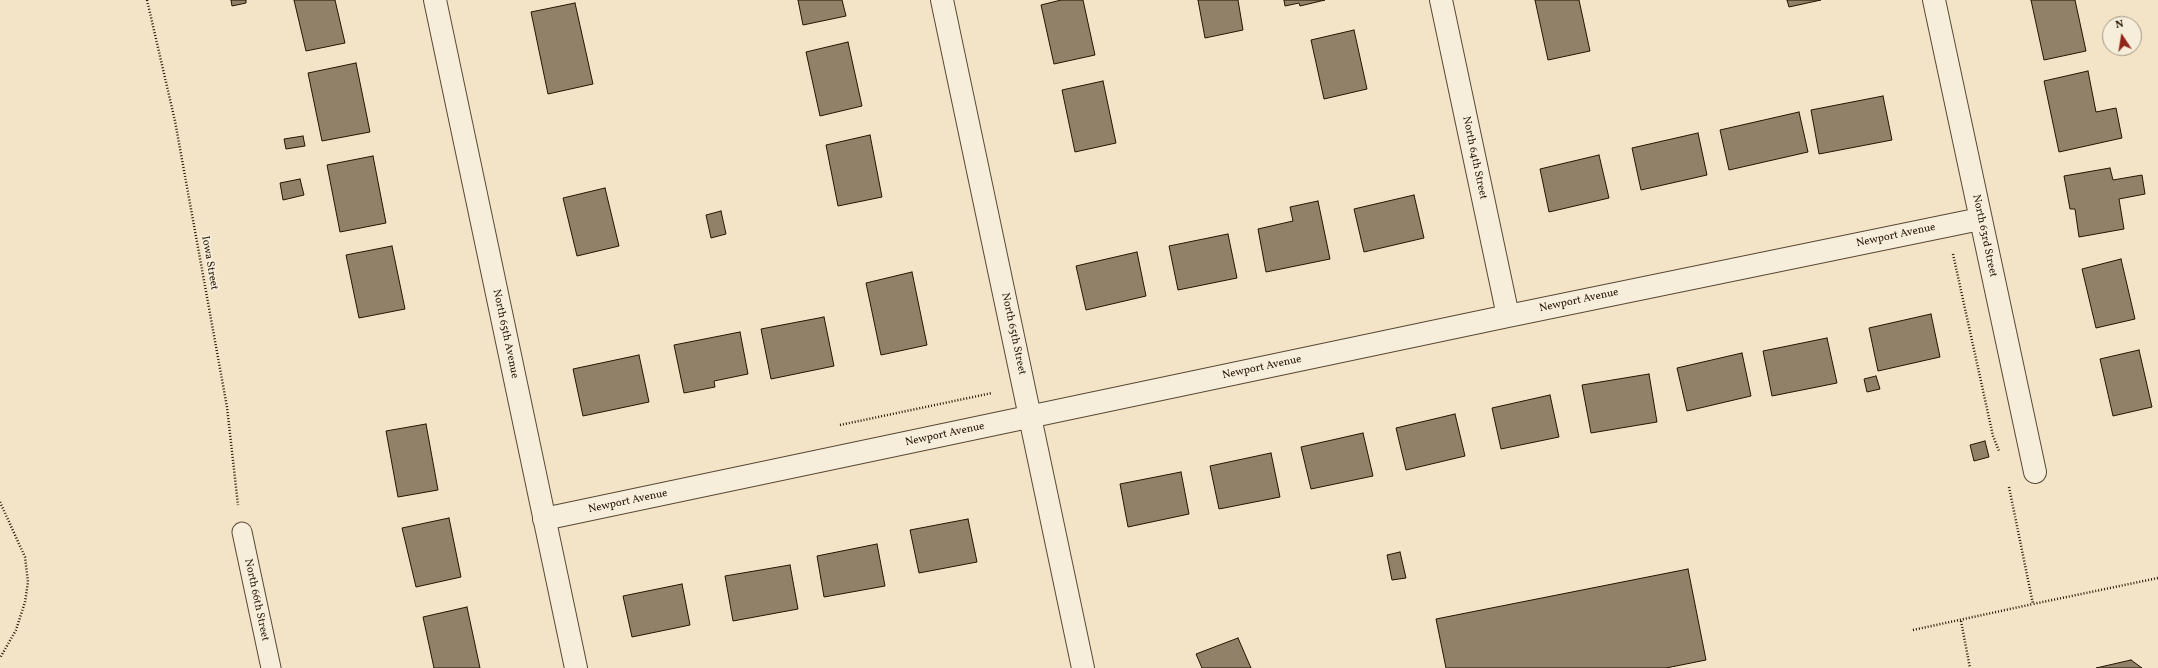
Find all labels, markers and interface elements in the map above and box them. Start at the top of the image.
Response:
north arrow [2102,16,2142,56]
text: N [2114,17,2125,33]
street label: North 64th Street [1459,115,1489,201]
street label: North 63rd Street [1969,193,1999,279]
street label: Newport Avenue [1855,221,1937,251]
street label: Iowa Street [198,235,220,291]
street label: Newport Avenue [1538,286,1620,316]
street label: North 65th Avenue [489,288,521,380]
street label: North 65th Street [998,292,1028,376]
street label: Newport Avenue [1221,353,1303,383]
street label: Newport Avenue [904,420,986,450]
street label: Newport Avenue [587,487,669,517]
street label: North 66th Street [241,558,271,642]

